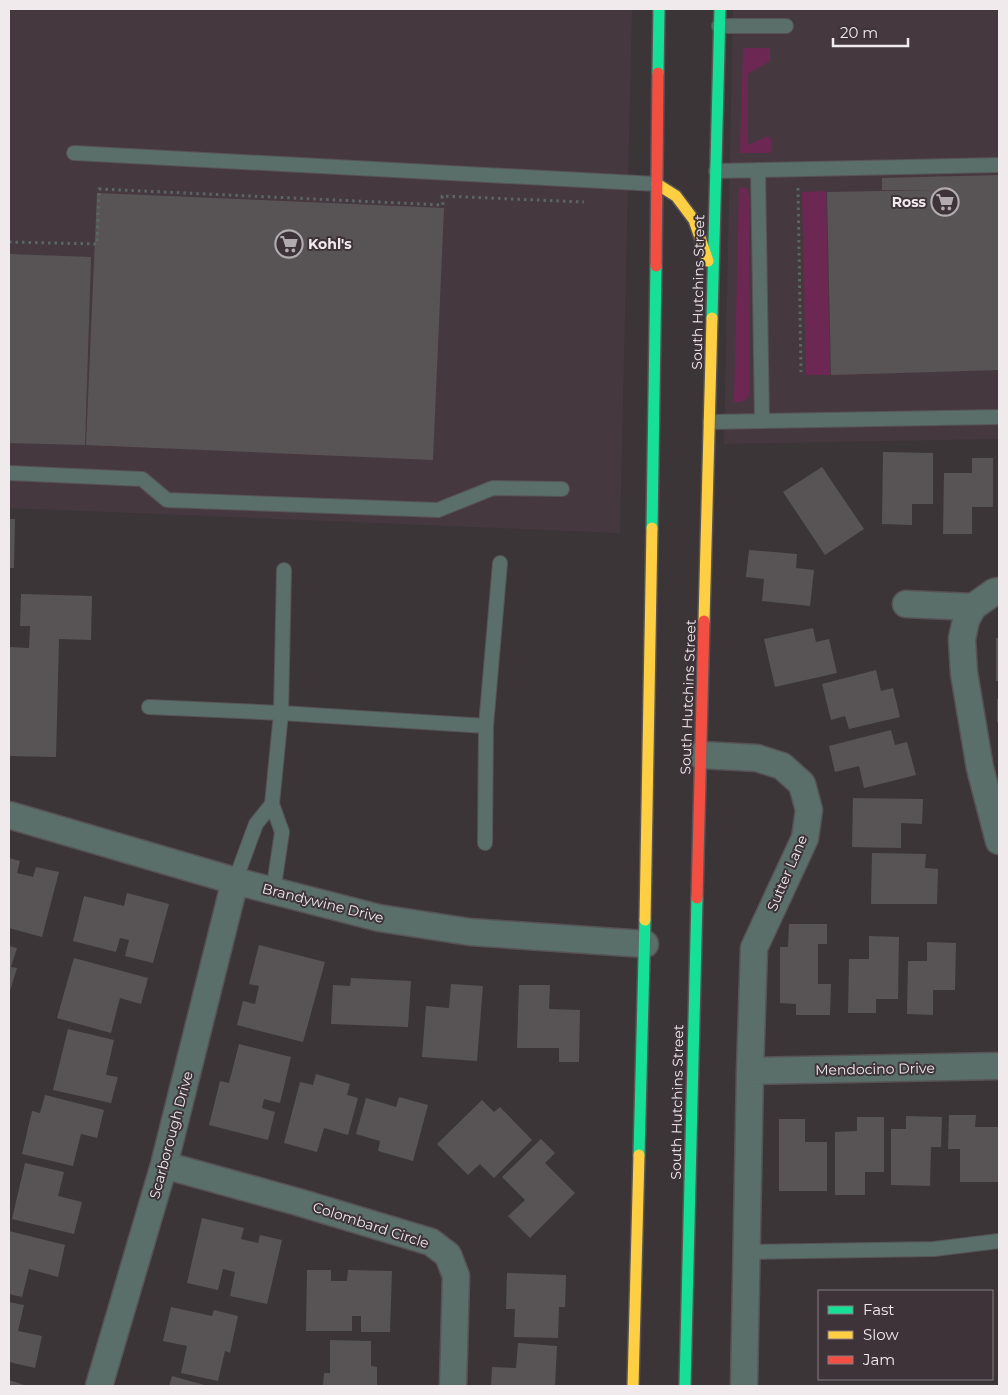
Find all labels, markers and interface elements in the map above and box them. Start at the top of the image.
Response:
scale bar [833,15,908,47]
text: 20 m [840,23,878,42]
supermarket icon: Ross [930,187,960,217]
place label: Ross [892,193,927,211]
street label: South Hutchins Street [688,214,708,370]
supermarket icon: Kohl's [274,229,304,259]
place label: Kohl's [308,235,352,253]
street label: South Hutchins Street [676,619,700,775]
street label: Sutter Lane [763,832,811,914]
street label: Brandywine Drive [260,879,386,927]
street label: South Hutchins Street [667,1024,687,1180]
street label: Mendocino Drive [815,1059,935,1079]
street label: Scarborough Drive [145,1069,197,1201]
street label: Colombard Circle [311,1198,431,1252]
legend [818,1290,993,1380]
text: Fast [863,1300,894,1319]
text: Slow [863,1325,899,1344]
text: Jam [862,1350,895,1369]

